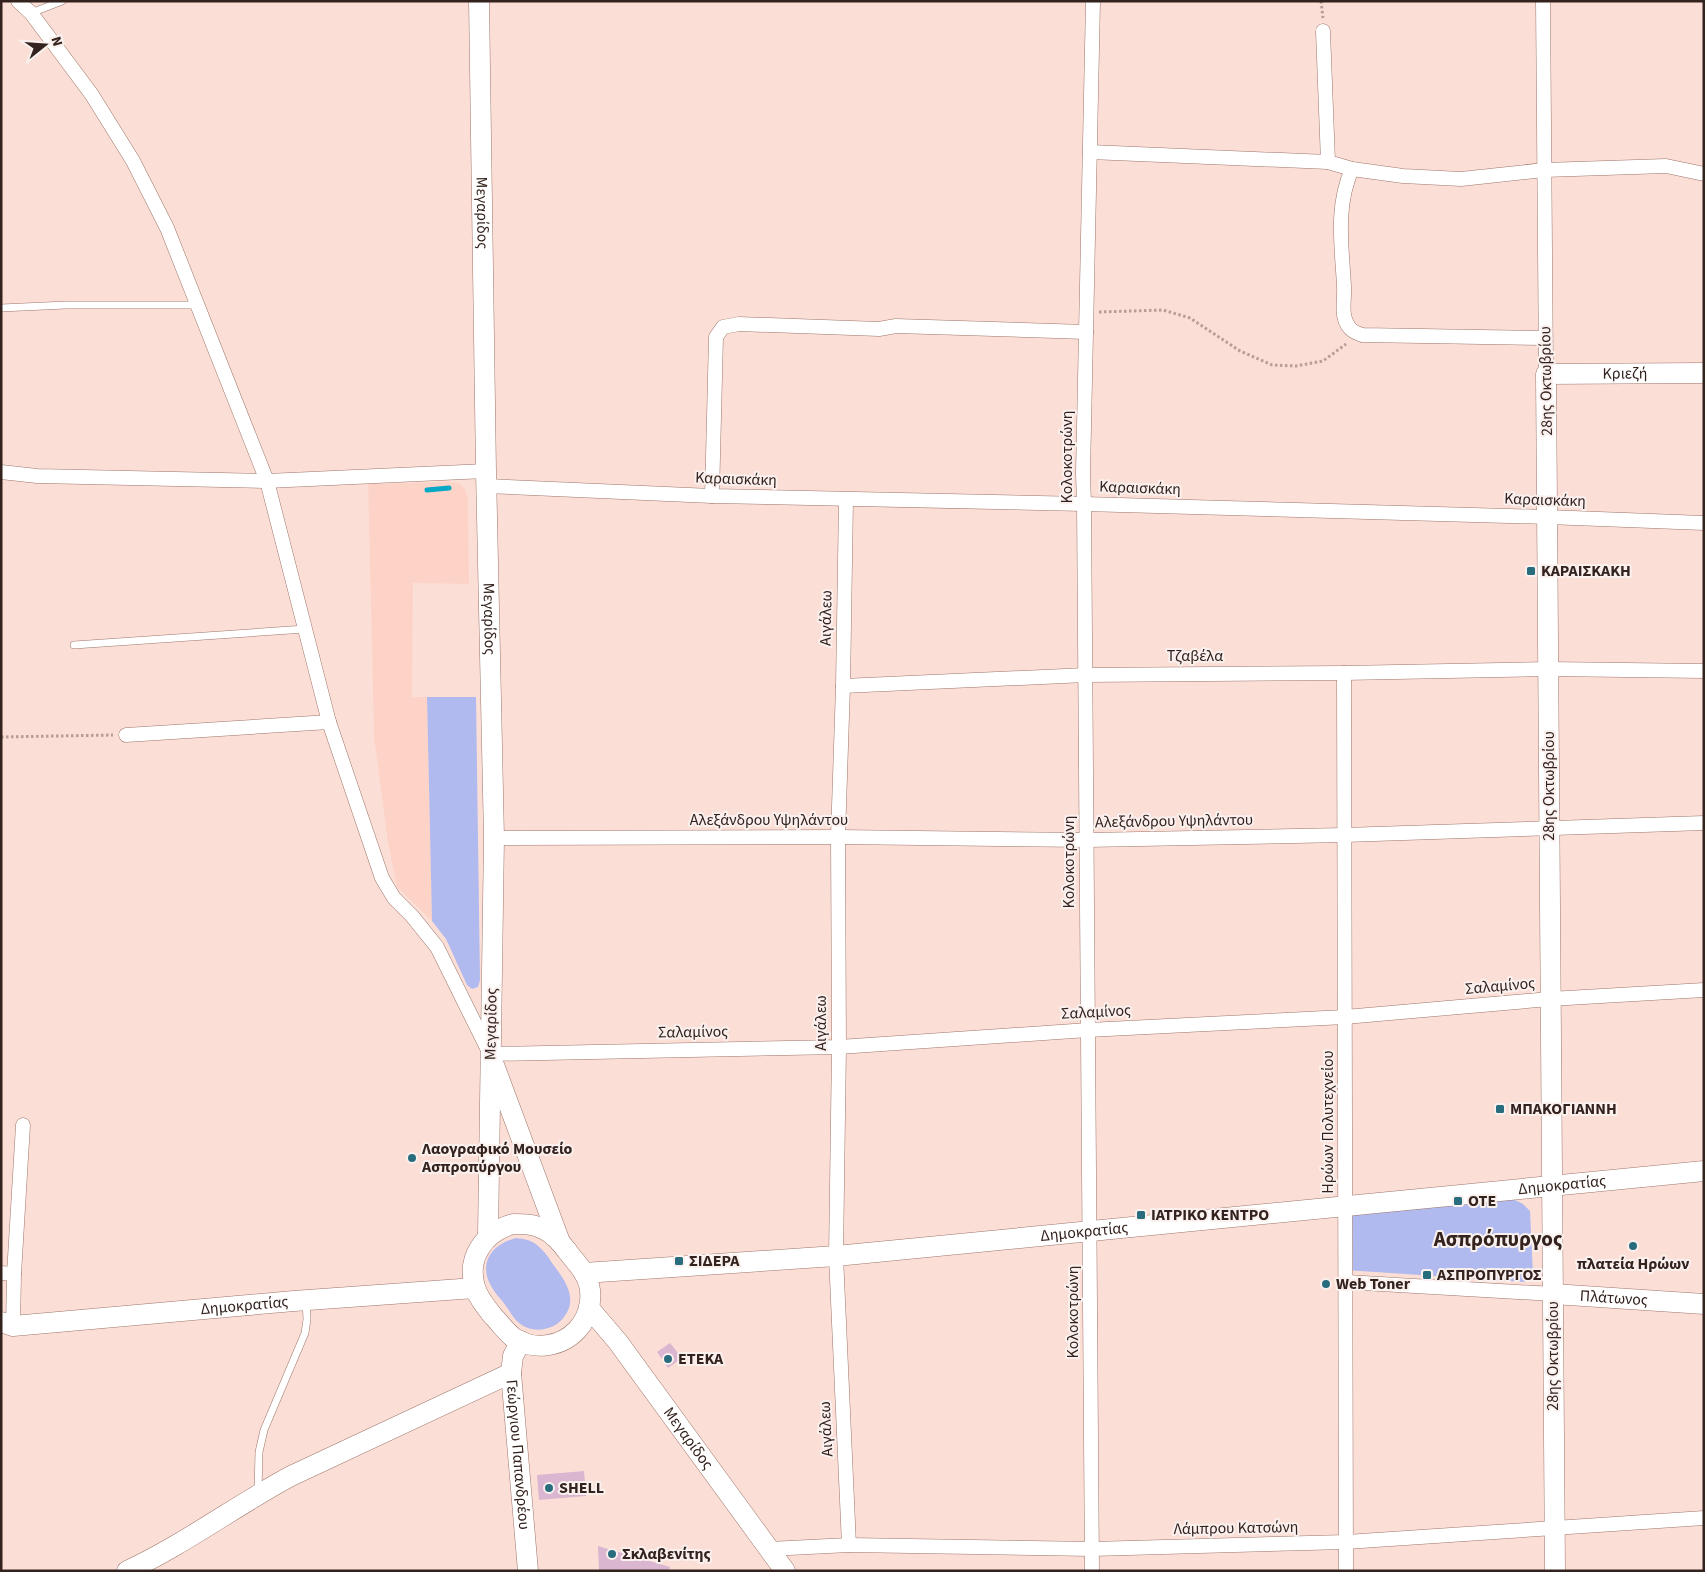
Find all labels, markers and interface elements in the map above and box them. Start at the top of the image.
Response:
north arrow [20,20,70,70]
text: N [46,34,67,49]
street label: Μεγαρίδος [471,177,494,249]
street label: 28ης Οκτωβρίου [1534,326,1558,436]
street label: Κριεζή [1602,362,1647,385]
street label: Κολοκοτρώνη [1056,411,1078,503]
street label: Καραισκάκη [695,467,777,491]
street label: Καραισκάκη [1099,476,1181,500]
street label: Καραισκάκη [1504,488,1586,512]
place label: ΚΑΡΑΙΣΚΑΚΗ [1541,560,1631,582]
marker: ΚΑΡΑΙΣΚΑΚΗ [1525,565,1537,577]
street label: Μεγαρίδος [477,582,501,655]
street label: Αιγάλεω [815,590,837,646]
street label: Τζαβέλα [1167,645,1223,667]
street label: 28ης Οκτωβρίου [1538,731,1560,841]
street label: Αλεξάνδρου Υψηλάντου [690,809,848,831]
street label: Αλεξάνδρου Υψηλάντου [1095,809,1253,833]
street label: Κολοκοτρώνη [1058,816,1080,908]
street label: Σαλαμίνος [1464,972,1536,1000]
street label: Μεγαρίδος [479,988,503,1060]
street label: Αιγάλεω [810,995,832,1051]
street label: Σαλαμίνος [1060,999,1132,1025]
street label: Σαλαμίνος [658,1020,728,1044]
street label: Ηρώων Πολυτεχνείου [1317,1050,1339,1194]
place label: ΜΠΑΚΟΓΙΑΝΝΗ [1510,1098,1617,1120]
marker: ΜΠΑΚΟΓΙΑΝΝΗ [1494,1103,1506,1115]
place label: Λαογραφικό Μουσείο Ασπροπύργου [421,1138,573,1178]
marker: Λαογραφικό Μουσείο Ασπροπύργου [406,1152,418,1164]
street label: Δημοκρατίας [1517,1170,1607,1200]
place label: ΟΤΕ [1468,1190,1496,1212]
marker: ΟΤΕ [1452,1195,1464,1207]
place label: ΙΑΤΡΙΚΟ ΚΕΝΤΡΟ [1151,1204,1269,1226]
marker: ΙΑΤΡΙΚΟ ΚΕΝΤΡΟ [1135,1209,1147,1221]
street label: Δημοκρατίας [1039,1216,1129,1247]
district label: Ασπρόπυργος [1433,1224,1563,1254]
marker: πλατεία Ηρώων [1627,1240,1639,1252]
place label: ΣΙΔΕΡΑ [689,1250,740,1272]
place label: πλατεία Ηρώων [1577,1253,1690,1275]
marker: ΣΙΔΕΡΑ [673,1255,685,1267]
place label: ΑΣΠΡΟΠΥΡΓΟΣ [1436,1264,1542,1286]
street label: Κολοκοτρώνη [1062,1266,1084,1358]
marker: ΑΣΠΡΟΠΥΡΓΟΣ [1421,1269,1433,1281]
place label: Web Toner [1336,1273,1411,1295]
marker: Web Toner [1320,1278,1332,1290]
street label: Πλάτωνος [1579,1285,1649,1311]
street label: Δημοκρατίας [200,1291,289,1320]
street label: 28ης Οκτωβρίου [1542,1301,1564,1411]
place label: ΕΤΕΚΑ [678,1348,724,1370]
marker: ΕΤΕΚΑ [662,1353,674,1365]
street label: Γεώργιου Παπανδρέου [501,1379,535,1531]
street label: Αιγάλεω [814,1401,838,1457]
street label: Μεγαρίδος [658,1403,719,1474]
place label: SHELL [559,1477,604,1499]
marker: SHELL [543,1482,555,1494]
street label: Λάμπρου Κατσώνη [1173,1516,1299,1540]
place label: Σκλαβενίτης [622,1543,711,1565]
marker: Σκλαβενίτης [606,1548,618,1560]

